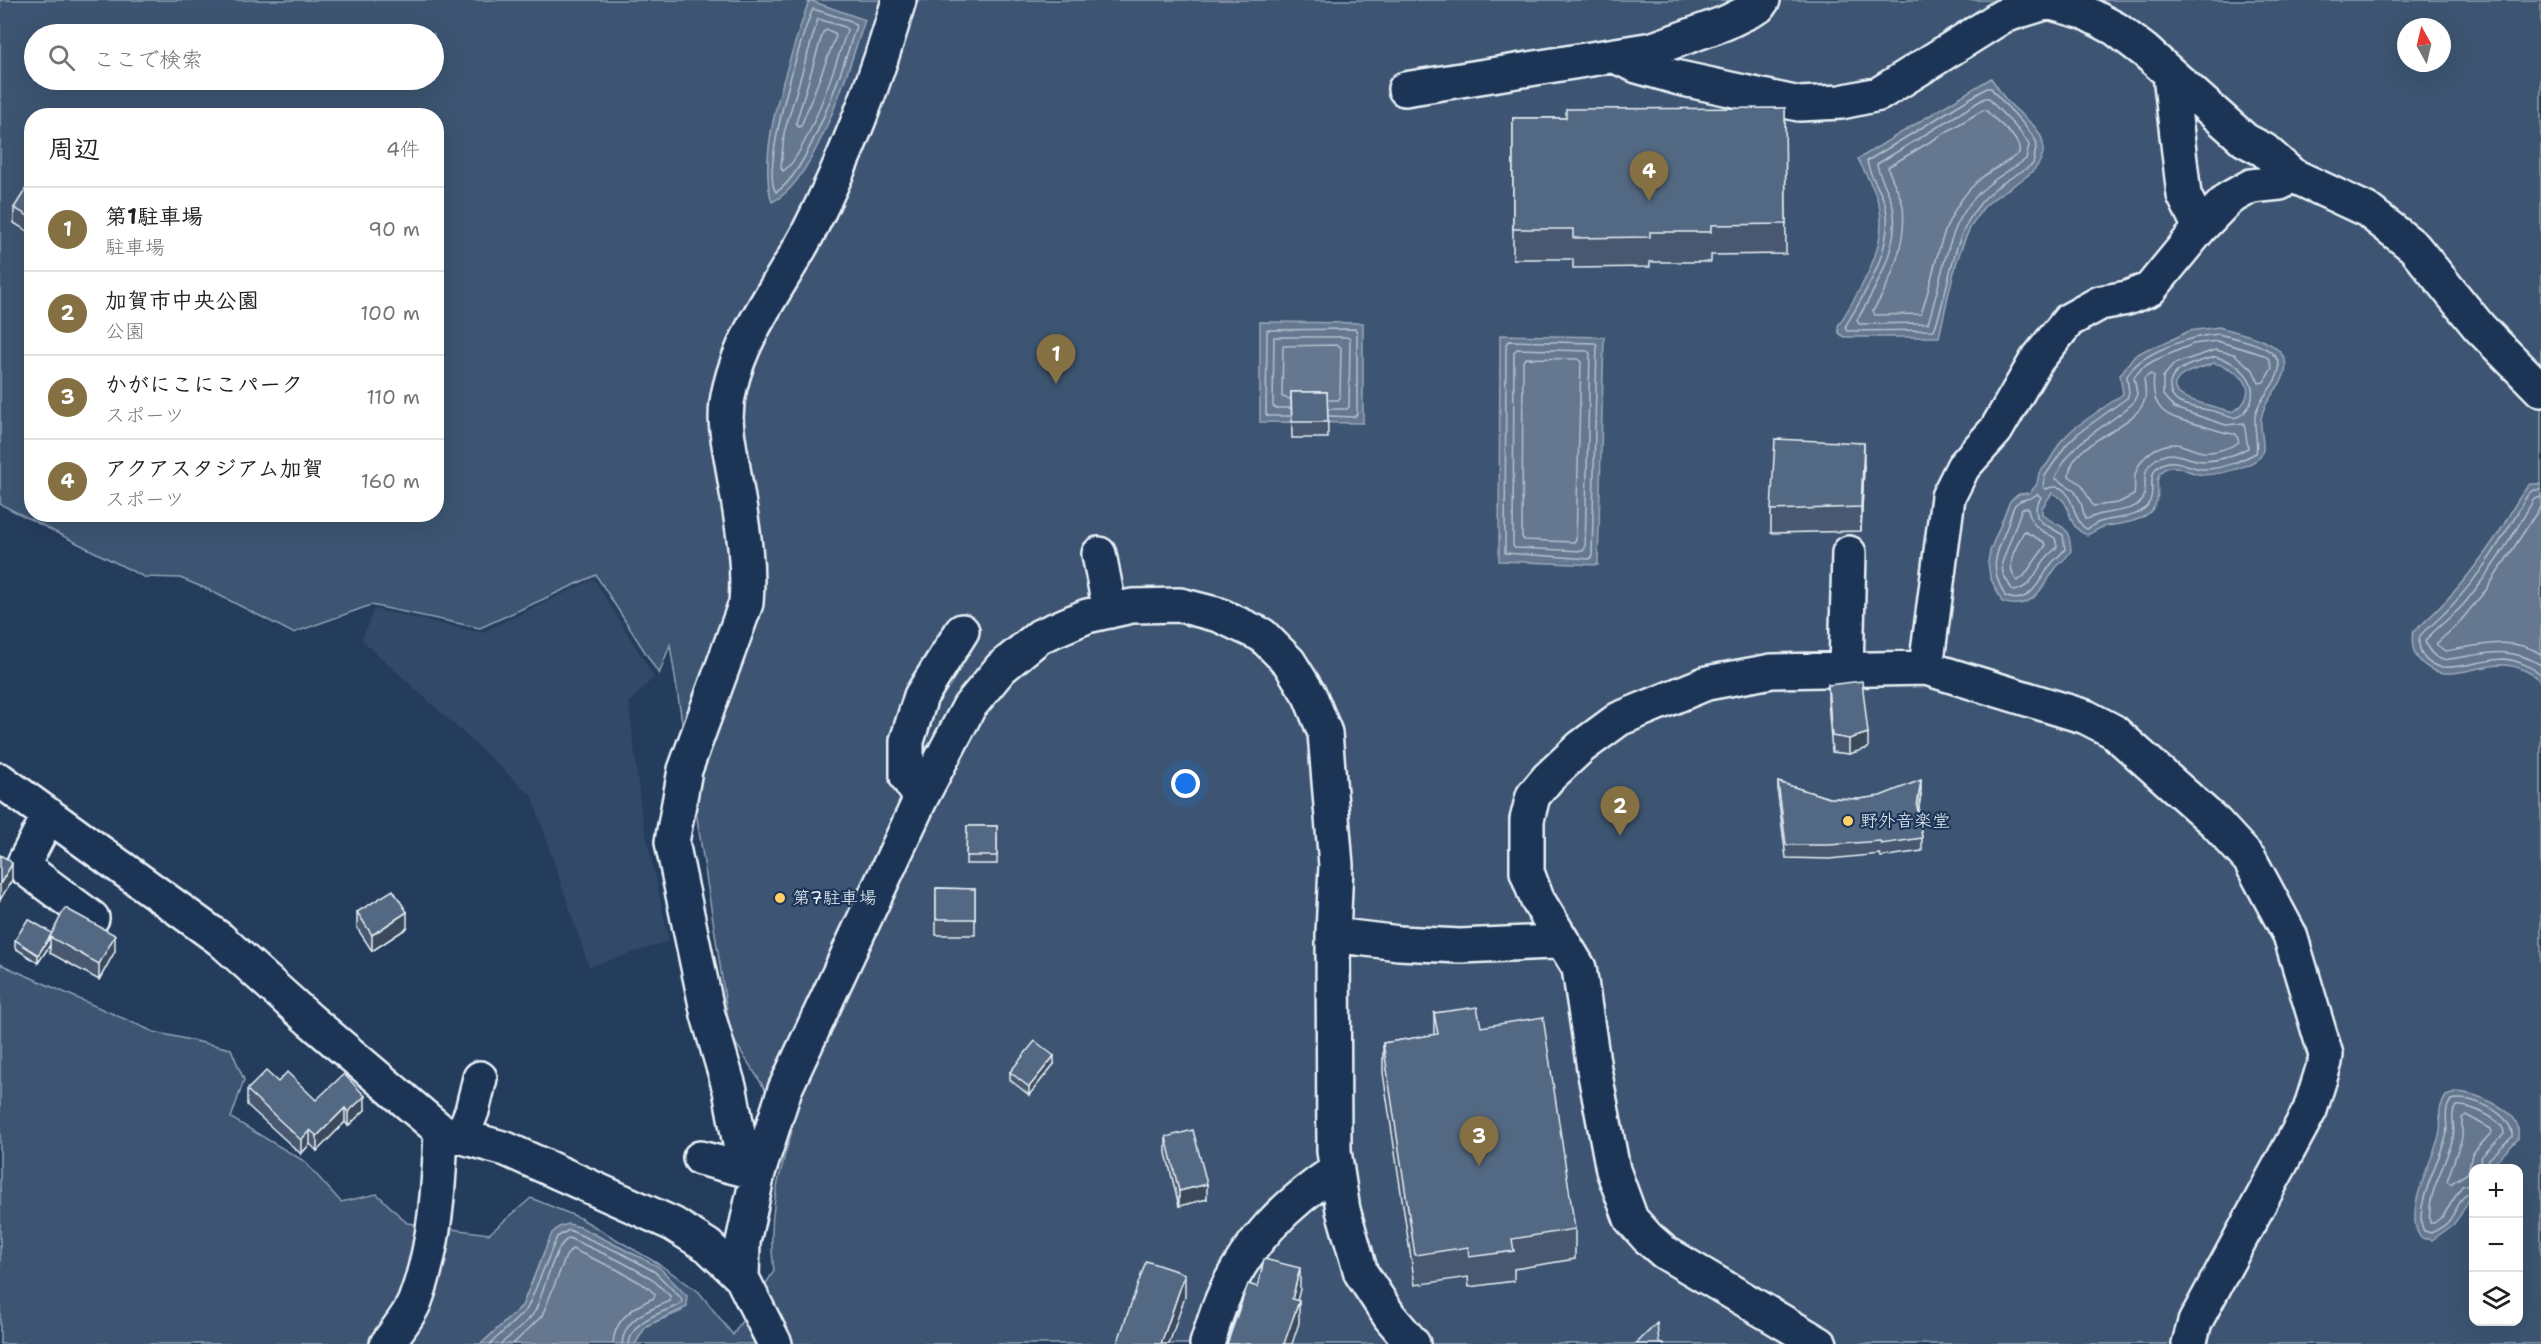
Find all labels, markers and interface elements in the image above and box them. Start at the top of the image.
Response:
north arrow [2397,18,2451,72]
search box [24,24,444,90]
icon: search [45,41,78,74]
text: ここで検索 [93,45,203,74]
text: 周辺 [48,131,100,166]
text: 4件 [386,136,420,162]
pin: 4 [1630,152,1668,201]
text: 第1駐車場 [105,202,203,231]
text: 1 [63,216,72,242]
text: 90 m [368,216,420,242]
text: 駐車場 [105,234,165,260]
text: 加賀市中央公園 [105,286,259,315]
text: 2 [61,300,75,326]
text: 100 m [360,300,420,326]
text: 公園 [105,318,145,344]
pin: 1 [1036,334,1076,384]
text: かがにこにこパーク [105,370,303,399]
text: 3 [61,384,75,410]
text: 110 m [366,384,420,410]
text: スポーツ [105,402,185,428]
text: アクアスタジアム加賀 [105,454,324,483]
text: 4 [61,468,75,494]
text: 160 m [361,468,420,494]
text: スポーツ [105,486,185,512]
your location [1171,769,1200,798]
pin: 2 [1600,786,1640,836]
place label: 野外音楽堂 [1860,809,1950,833]
marker: 野外音楽堂 [1841,814,1855,828]
place label: 第7駐車場 [792,886,877,910]
marker: 第7駐車場 [773,891,787,905]
pin: 3 [1460,1116,1498,1166]
map controls [2469,1164,2523,1326]
button: + [2469,1164,2523,1218]
button: − [2469,1218,2523,1272]
button: layers [2469,1272,2523,1326]

